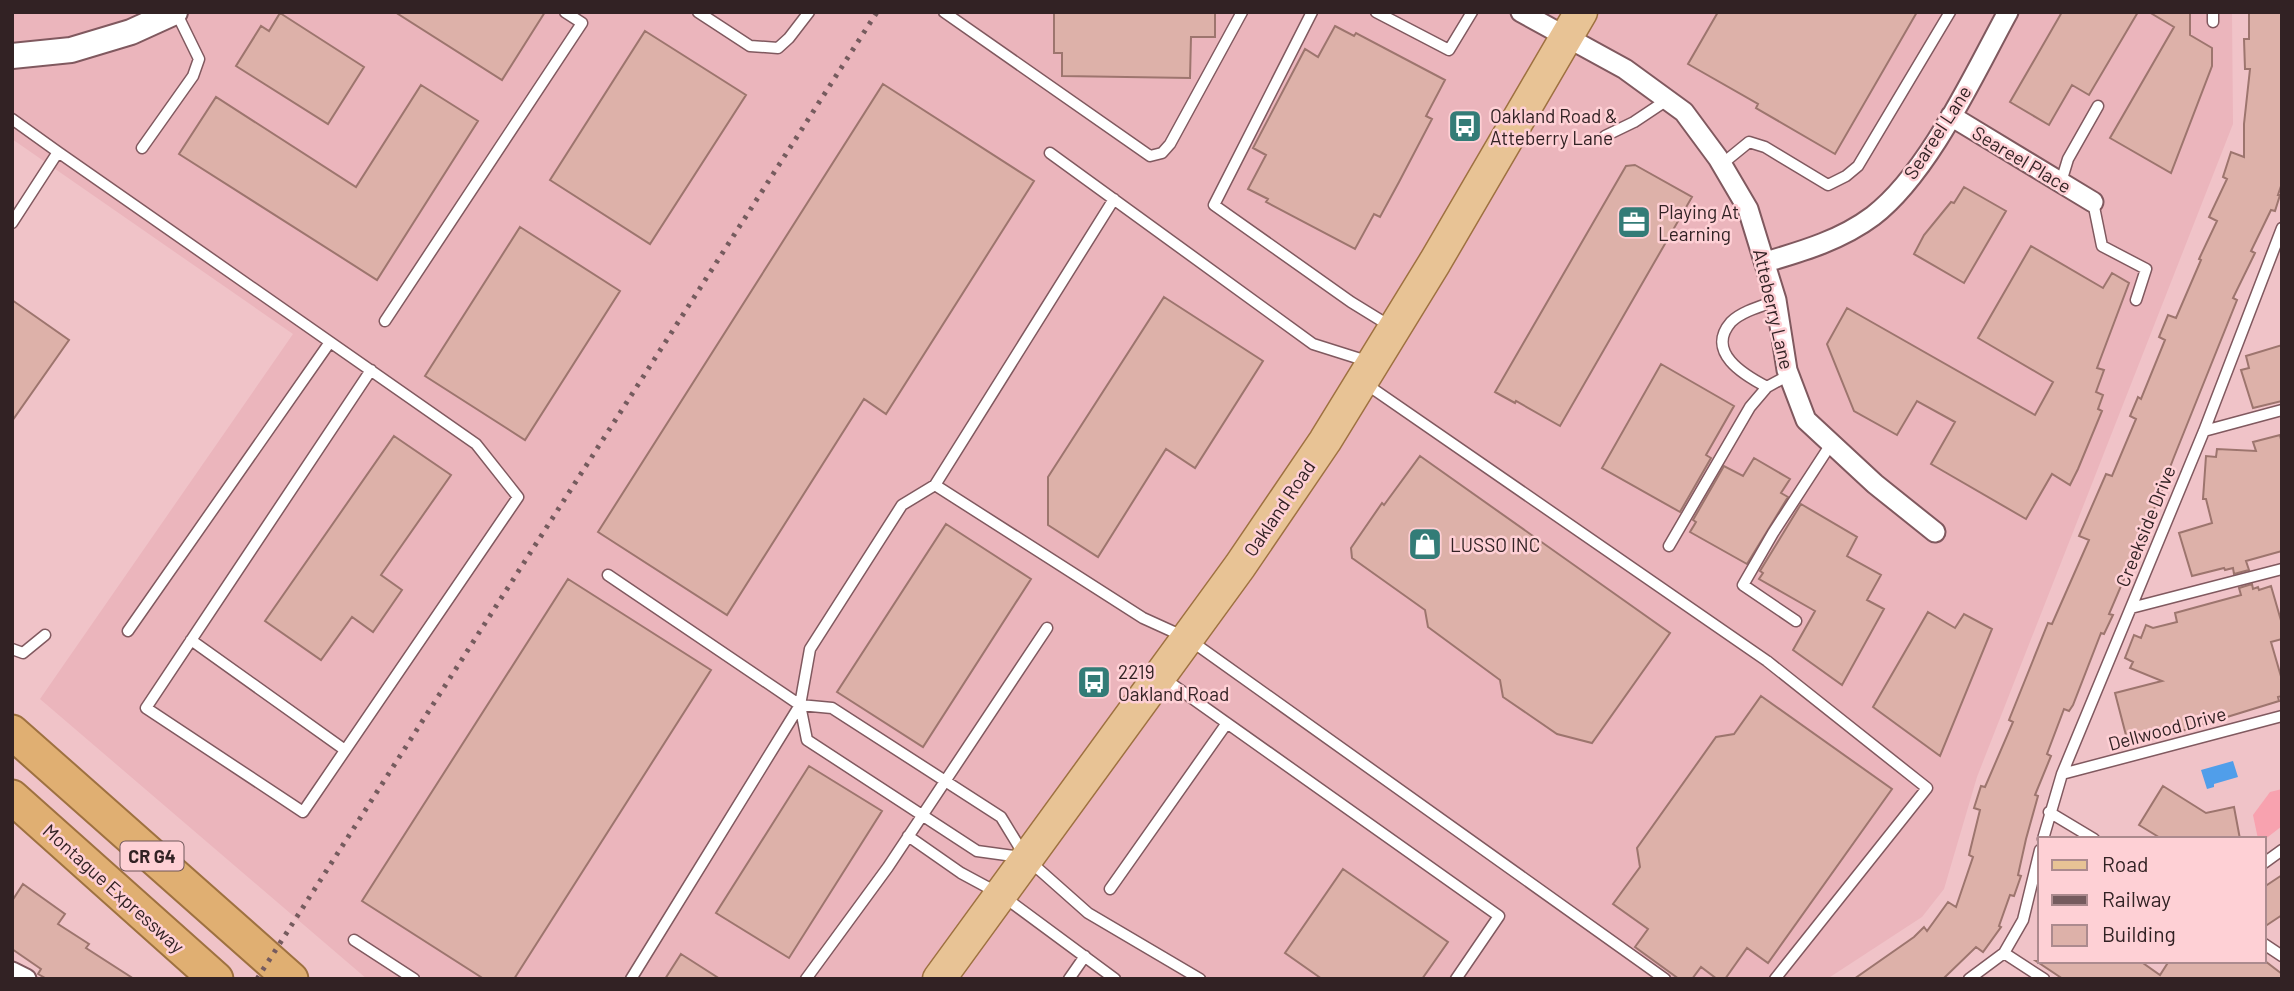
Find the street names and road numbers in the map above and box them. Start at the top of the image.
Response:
street label: Seareel Lane [1898,81,1976,183]
street label: Seareel Place [1968,120,2076,198]
street label: Atteberry Lane [1749,246,1799,372]
street label: Oakland Road [1238,455,1320,561]
street label: Creekside Drive [2110,462,2180,590]
street label: Dellwood Drive [2105,701,2229,755]
street label: Montague Expressway [39,819,190,958]
road number: CR G4 [120,842,184,870]

